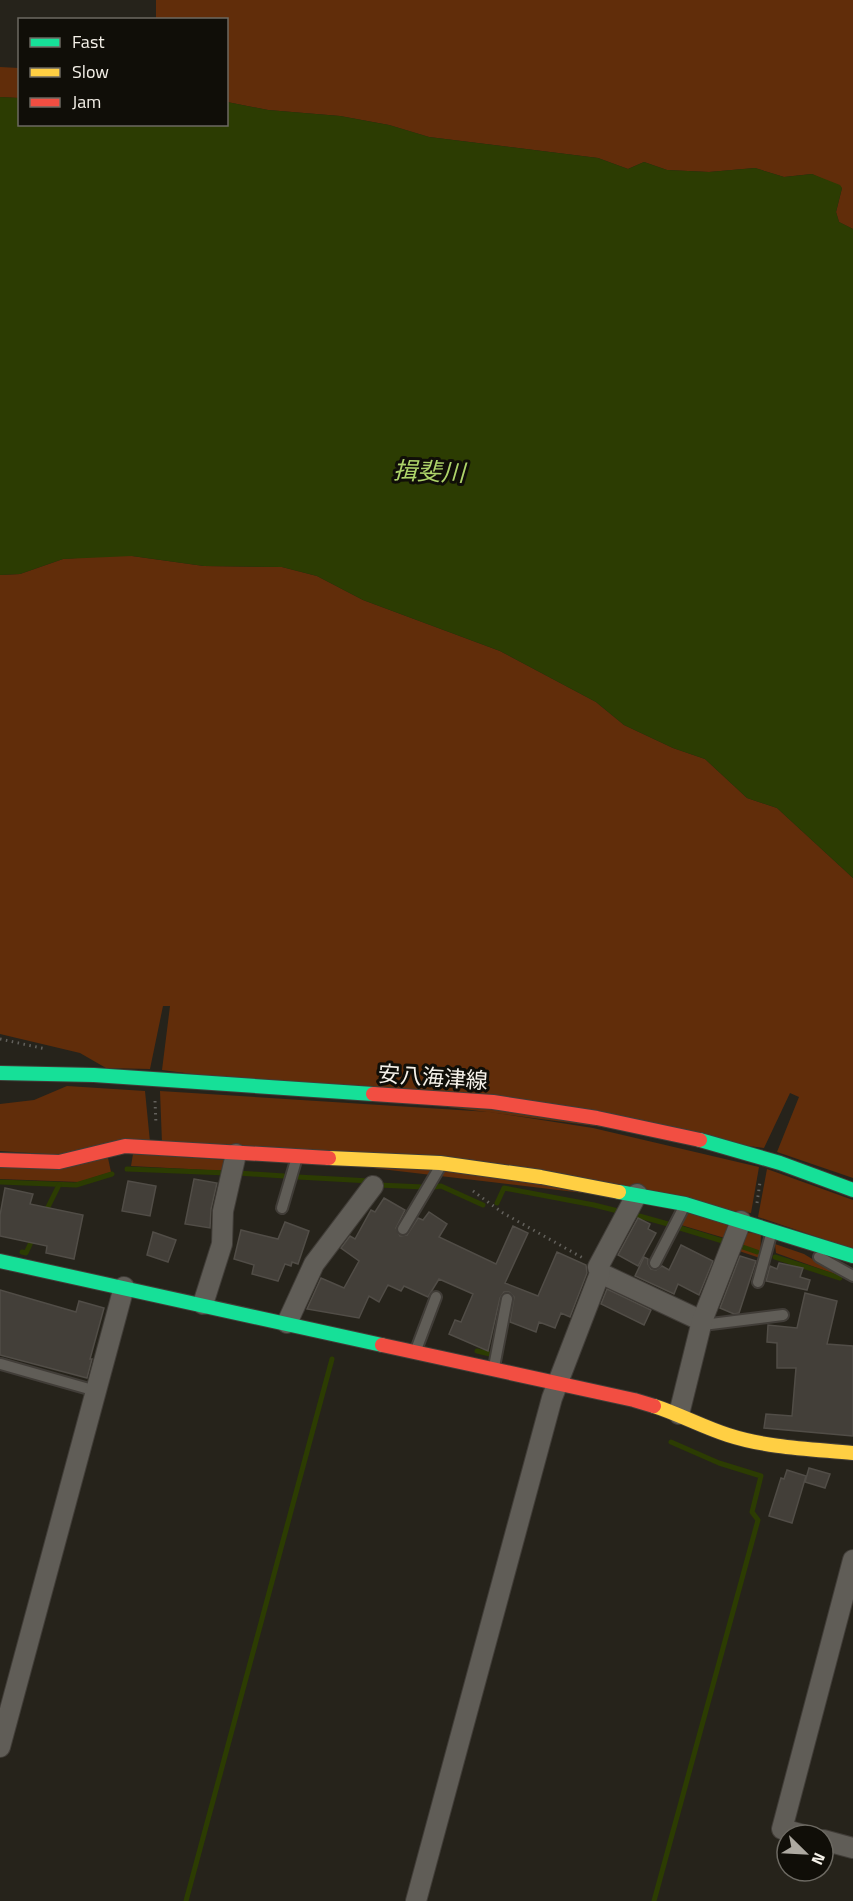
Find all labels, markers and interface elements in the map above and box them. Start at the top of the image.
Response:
legend [18,18,228,126]
text: Fast [72,28,105,55]
text: Slow [72,58,109,85]
text: Jam [72,88,101,115]
water label: 揖斐川 [392,452,469,490]
street label: 安八海津線 [377,1056,489,1098]
north arrow [775,1823,835,1883]
text: N [805,1849,832,1869]

